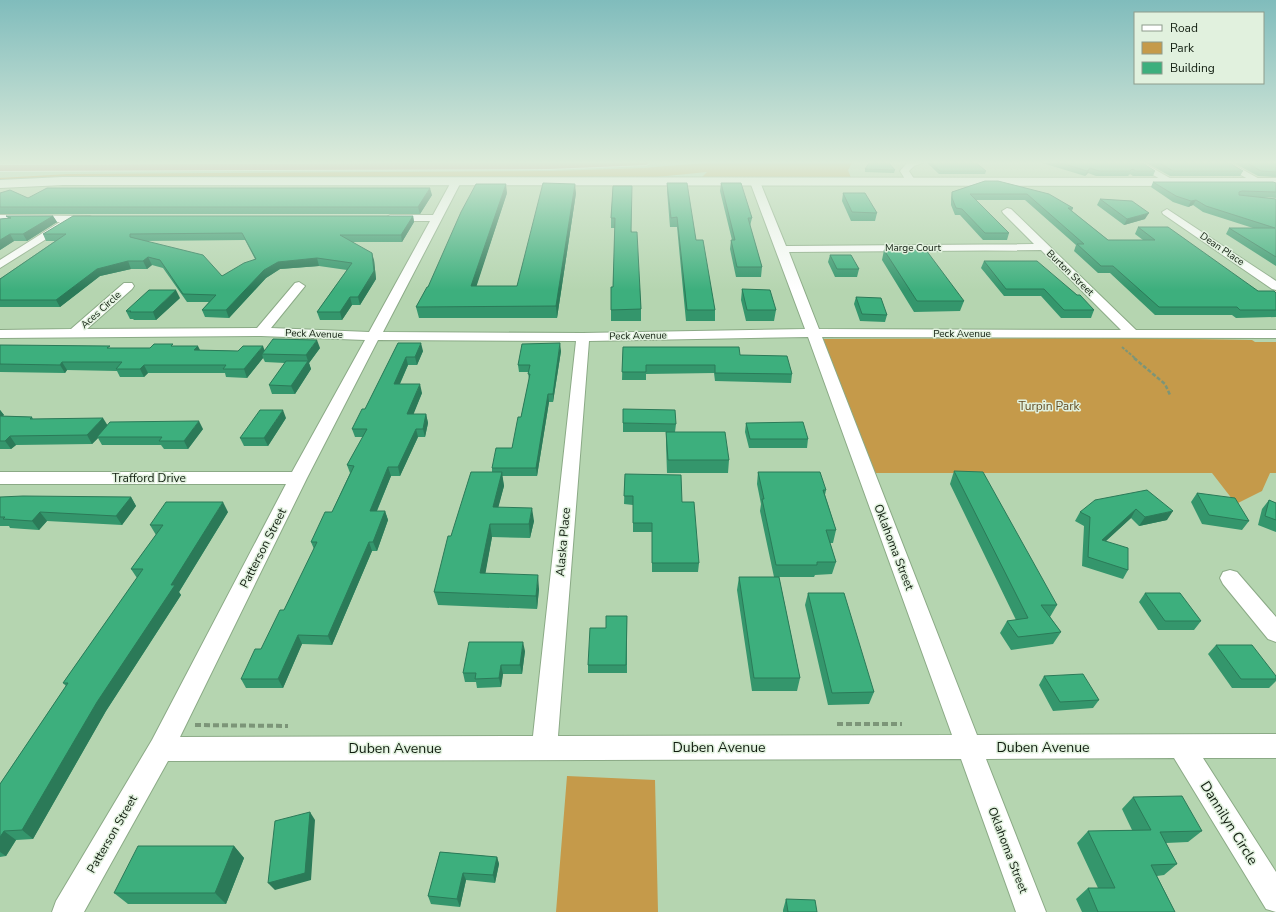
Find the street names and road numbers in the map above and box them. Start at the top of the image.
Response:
street label: Dean Place [1197,229,1247,269]
street label: Marge Court [885,241,942,255]
street label: Burton Street [1043,247,1097,299]
street label: Aces Circle [78,288,124,332]
street label: Peck Avenue [285,326,343,342]
street label: Peck Avenue [933,327,991,341]
street label: Peck Avenue [609,328,667,344]
street label: Trafford Drive [112,470,186,486]
street label: Oklahoma Street [870,502,918,593]
street label: Patterson Street [236,505,290,591]
street label: Alaska Place [552,507,574,577]
street label: Duben Avenue [672,738,766,757]
street label: Duben Avenue [996,738,1090,757]
street label: Duben Avenue [348,739,442,758]
street label: Dannilyn Circle [1196,778,1262,868]
street label: Patterson Street [83,791,141,876]
street label: Oklahoma Street [984,805,1032,896]

